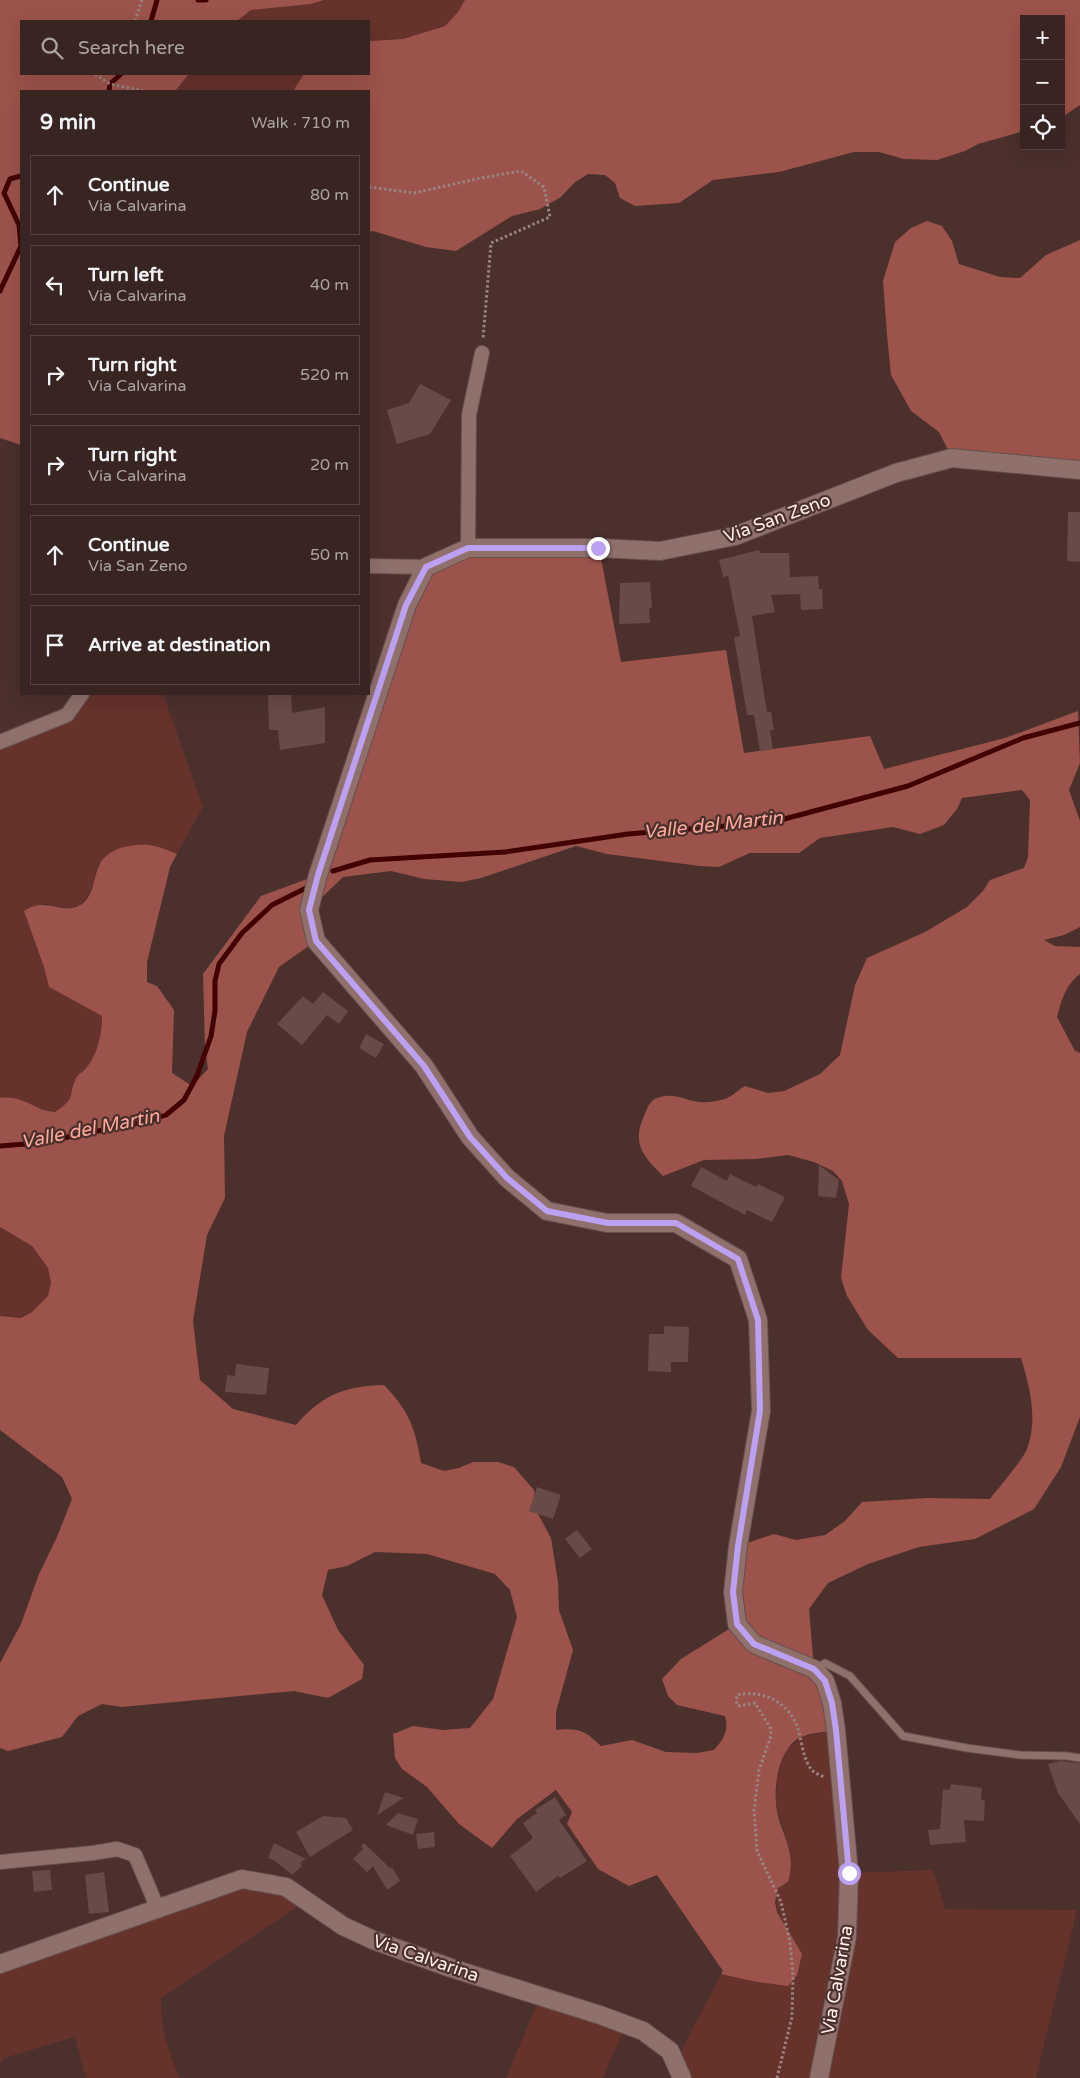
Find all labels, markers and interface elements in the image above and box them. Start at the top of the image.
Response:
map controls [1020,15,1065,150]
button: + [1020,15,1065,60]
search box [20,20,370,75]
icon: search [38,34,66,62]
text: Search here [78,37,185,59]
button: − [1020,60,1065,105]
button: locate [1020,105,1065,150]
text: 9 min [40,110,96,135]
text: Walk · 710 m [251,113,350,133]
text: Continue [88,174,170,196]
icon: ahead [41,181,69,209]
text: 80 m [310,185,349,205]
text: Via Calvarina [88,196,186,216]
text: Turn left [88,264,164,286]
icon: left [41,271,69,299]
text: 40 m [310,275,349,295]
text: Via Calvarina [88,286,186,306]
text: Turn right [88,354,176,376]
icon: right [41,361,69,389]
text: 520 m [300,365,349,385]
text: Via Calvarina [88,376,186,396]
text: Turn right [88,444,176,466]
icon: right [41,451,69,479]
text: 20 m [310,455,349,475]
text: Via Calvarina [88,466,186,486]
street label: Via San Zeno [721,488,833,547]
text: Continue [88,534,170,556]
route end [587,537,610,560]
icon: ahead [41,541,69,569]
text: 50 m [310,545,349,565]
text: Via San Zeno [88,556,188,576]
icon: arrive [41,631,69,659]
text: Arrive at destination [88,634,271,656]
water label: Valle del Martin [642,807,784,843]
water label: Valle del Martin [19,1105,161,1153]
route start [838,1862,861,1885]
street label: Via Calvarina [817,1924,857,2036]
street label: Via Calvarina [370,1930,482,1986]

